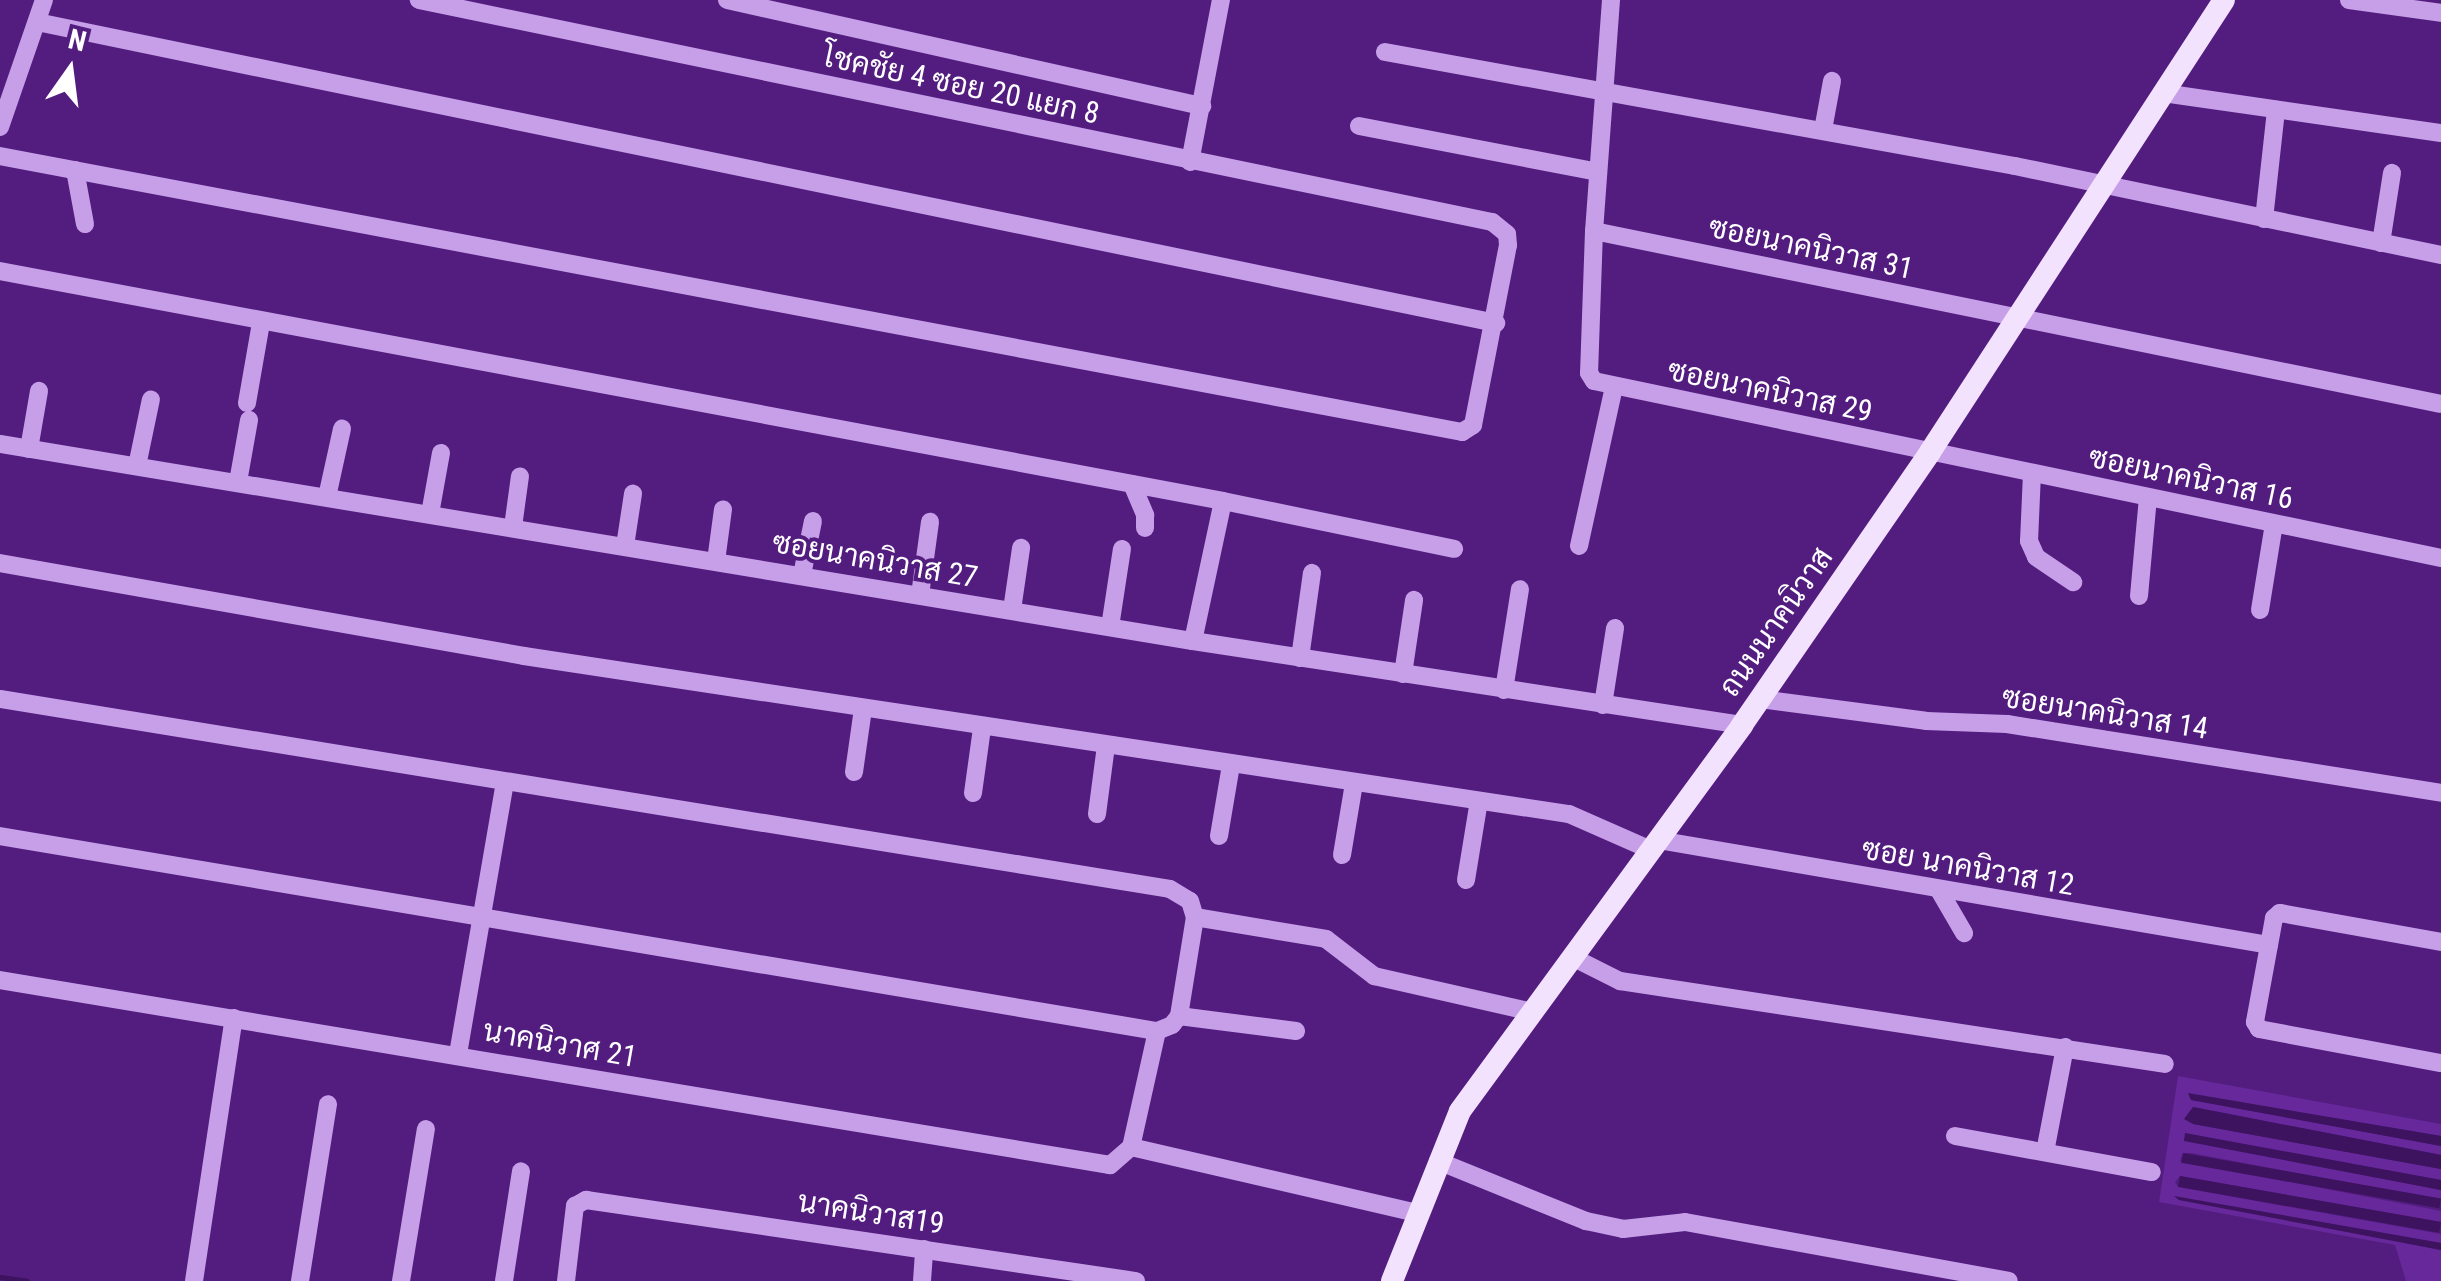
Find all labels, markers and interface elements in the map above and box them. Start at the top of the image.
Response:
north arrow [20,20,120,120]
text: N [65,22,90,58]
street label: โชคชัย 4 ซอย 20 แยก 8 [819,38,1103,132]
street label: ซอยนาคนิวาส 31 [1706,209,1916,287]
street label: ซอยนาคนิวาส 29 [1665,352,1875,430]
street label: ซอยนาคนิวาส 16 [2086,439,2296,517]
street label: ซอยนาคนิวาส 27 [769,524,981,596]
street label: ถนนนาคนิวาส [1711,540,1841,704]
street label: ซอยนาคนิวาส 14 [2000,679,2210,747]
street label: ซอย นาคนิวาส 12 [1859,831,2077,903]
street label: นาคนิวาศ 21 [480,1013,640,1075]
street label: นาคนิวาส19 [795,1184,947,1242]

